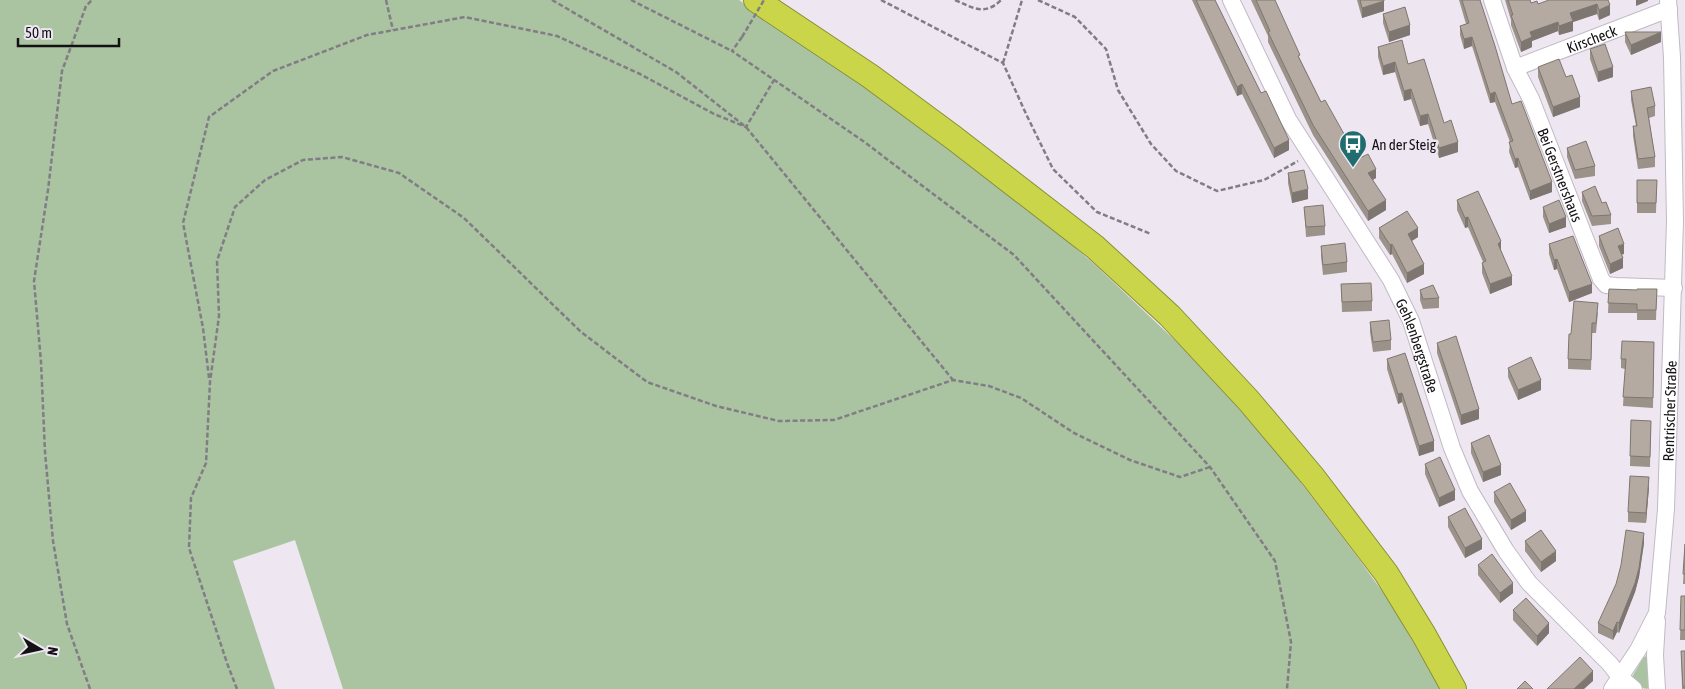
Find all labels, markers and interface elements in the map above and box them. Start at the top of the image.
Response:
scale bar [18,15,119,47]
street label: Kirscheck [1564,21,1619,56]
text: 50 m [25,24,52,41]
street label: Bei Gerstnershaus [1535,126,1586,224]
bus stop icon: An der Steig [1338,129,1368,168]
place label: An der Steig [1372,136,1437,153]
street label: Gehlenbergstraße [1393,296,1442,395]
street label: Rentrischer Straße [1659,360,1679,462]
north arrow [15,624,65,674]
text: N [44,646,61,656]

